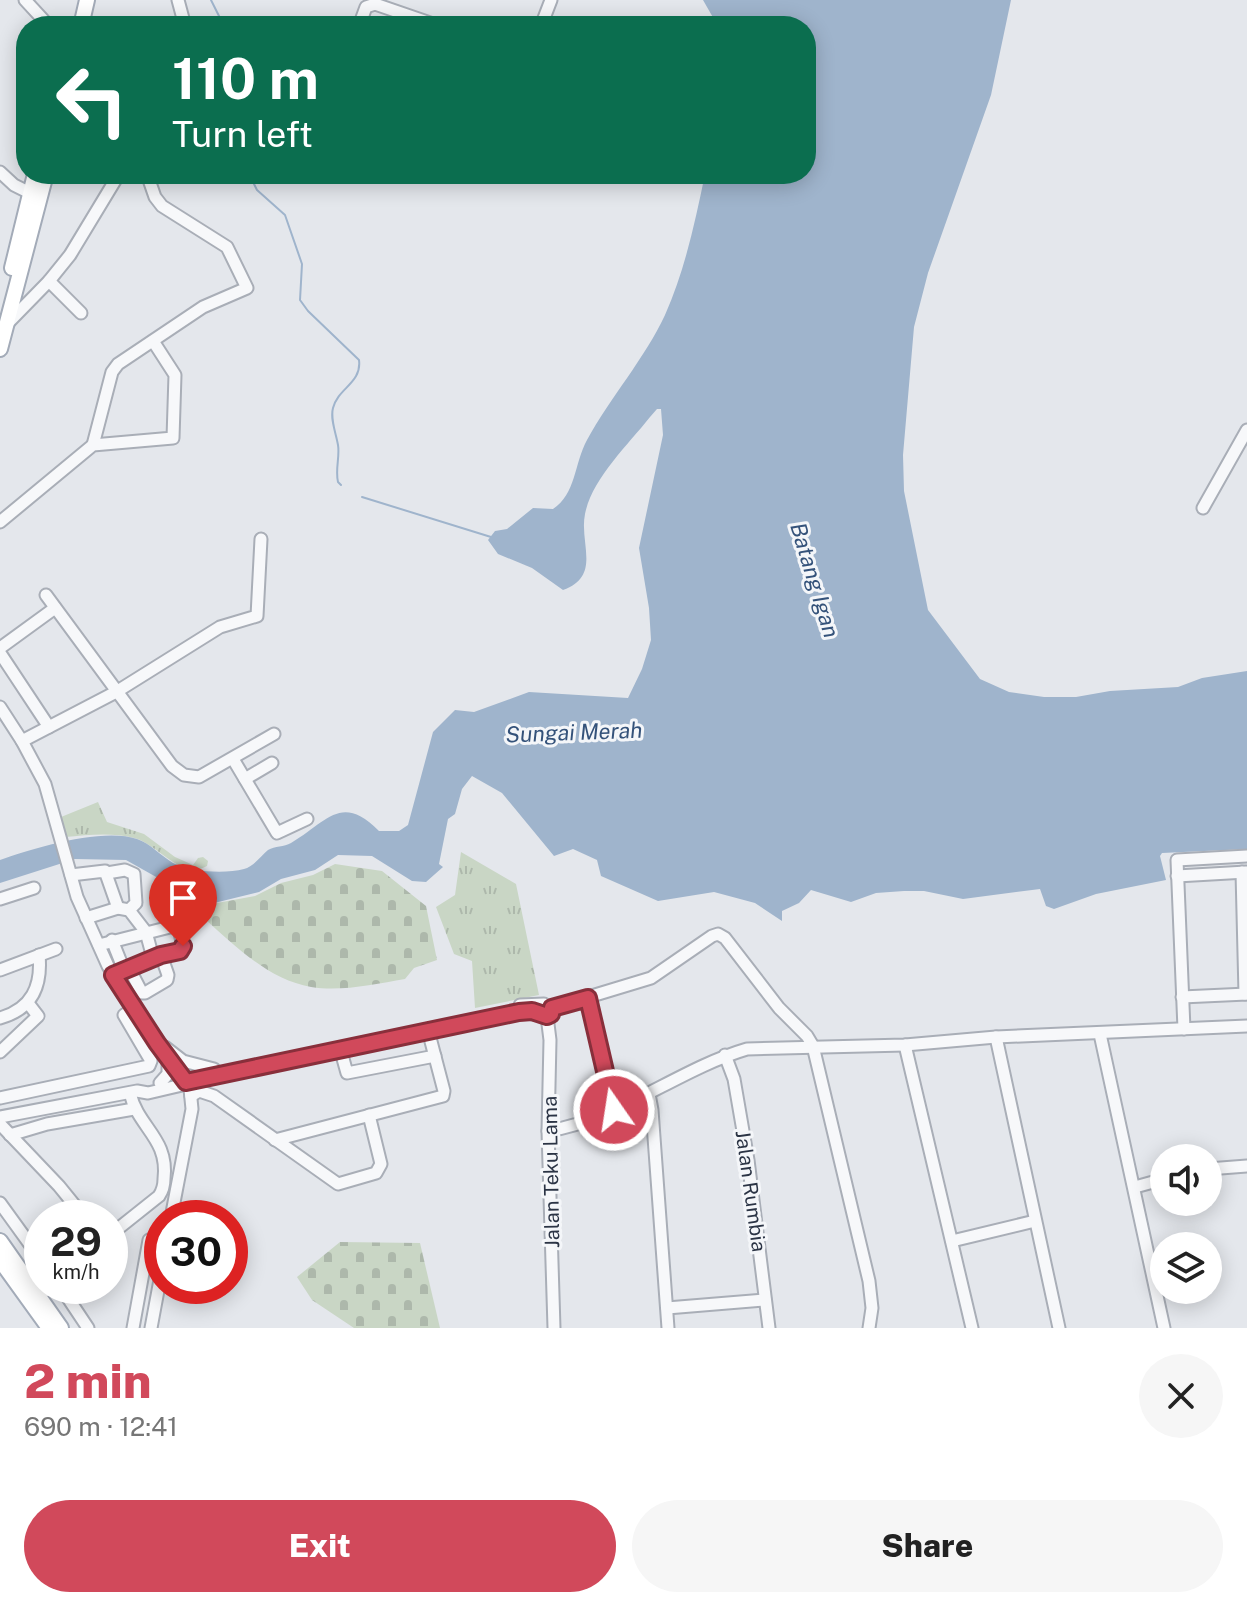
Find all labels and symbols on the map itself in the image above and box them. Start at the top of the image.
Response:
water label: Batang Igan [785,519,845,641]
water label: Sungai Merah [505,717,643,747]
pin [149,864,217,946]
position arrow [572,1068,656,1152]
street label: Jalan Teku Lama [538,1096,564,1248]
street label: Jalan Rumbia [731,1129,771,1253]
speed limit sign: 30 [144,1200,248,1304]

